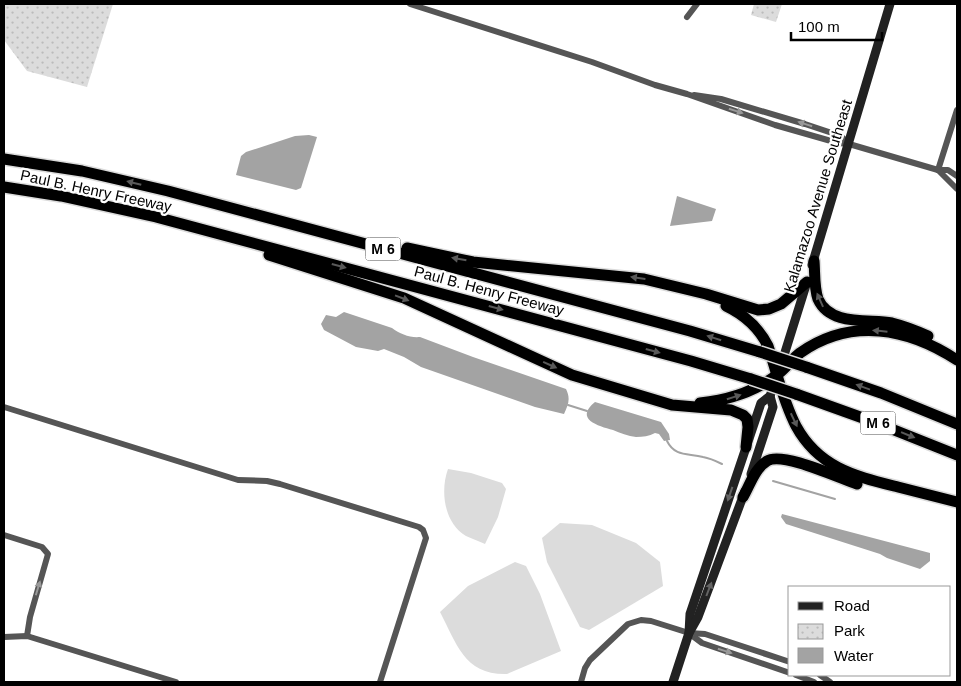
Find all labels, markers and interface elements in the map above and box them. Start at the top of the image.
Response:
scale bar [791,10,882,42]
text: 100 m [798,18,840,35]
street label: Kalamazoo Avenue Southeast [780,97,855,294]
one-way arrow [728,108,743,116]
one-way arrow [798,120,813,127]
street label: Paul B. Henry Freeway [19,166,174,215]
one-way arrow [126,179,141,187]
road number: M 6 [366,238,400,260]
one-way arrow [451,255,467,263]
street label: Paul B. Henry Freeway [412,262,566,319]
one-way arrow [331,263,346,271]
one-way arrow [630,274,646,282]
one-way arrow [816,292,824,307]
one-way arrow [395,294,409,302]
one-way arrow [488,305,503,313]
one-way arrow [871,327,887,335]
one-way arrow [706,333,721,341]
one-way arrow [645,347,660,355]
one-way arrow [543,361,557,369]
one-way arrow [855,383,870,391]
one-way arrow [727,392,742,400]
road number: M 6 [860,412,896,434]
one-way arrow [790,413,798,427]
one-way arrow [901,431,916,439]
one-way arrow [726,486,733,501]
one-way arrow [35,581,43,596]
one-way arrow [706,582,714,596]
legend [788,586,951,676]
text: Road [834,597,870,614]
text: Park [834,622,865,639]
one-way arrow [718,647,733,655]
text: Water [834,647,873,664]

